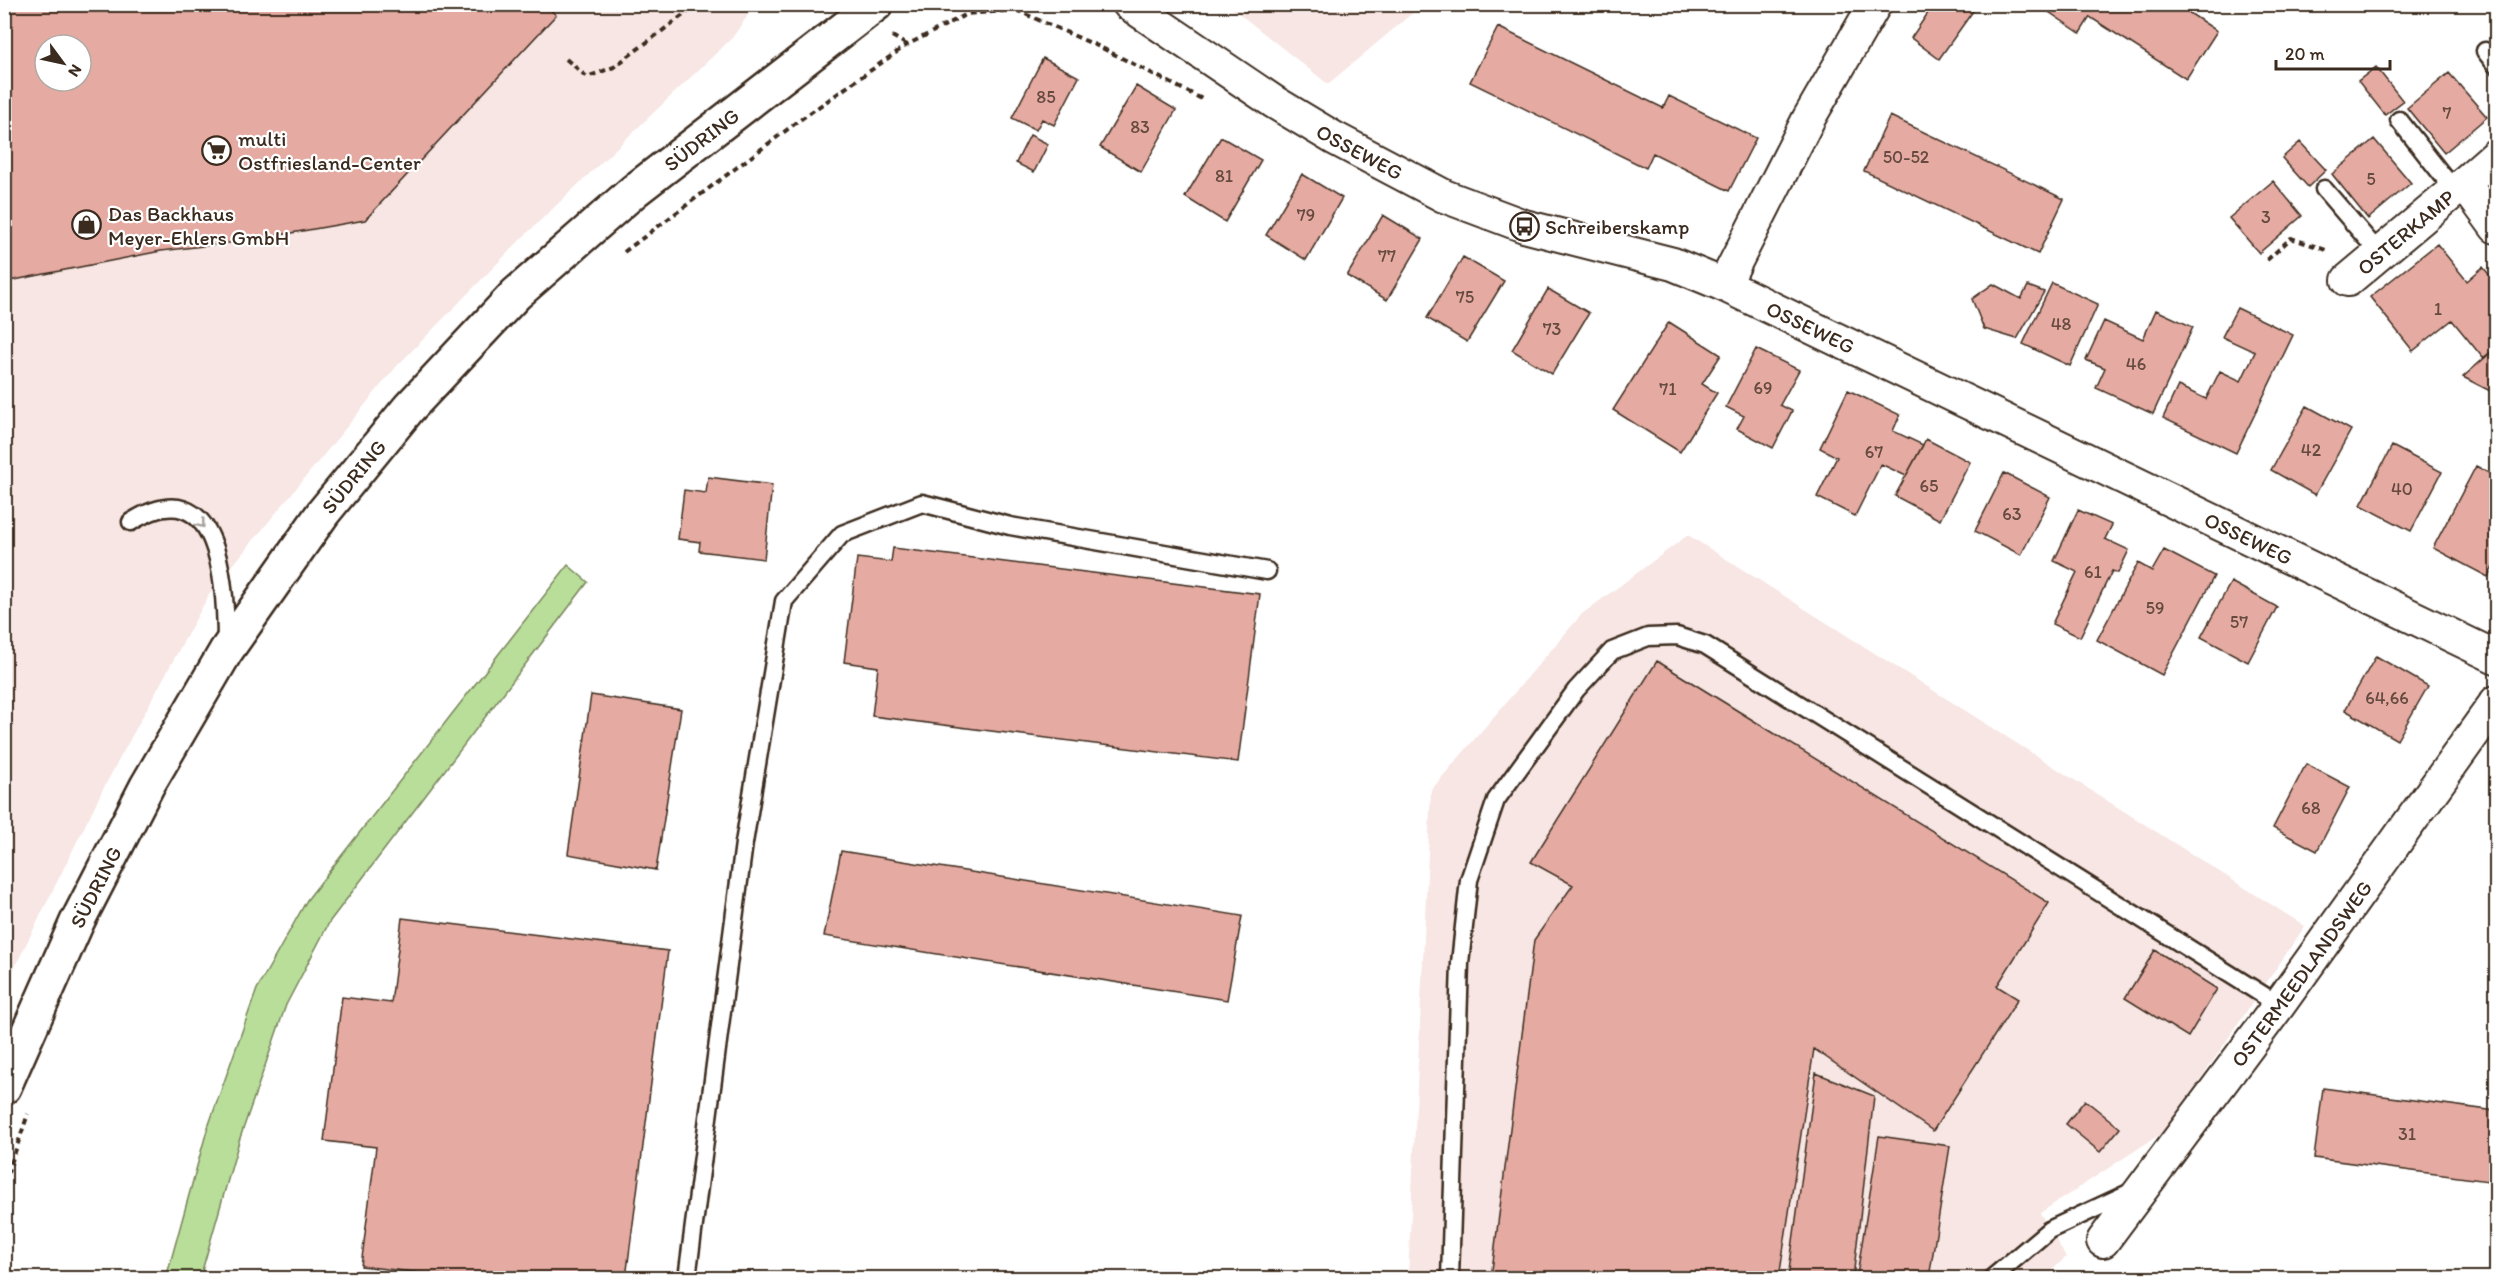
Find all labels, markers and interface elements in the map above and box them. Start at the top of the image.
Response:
north arrow [33,33,93,93]
scale bar [2276,33,2390,71]
text: 20 m [2285,43,2325,65]
text: N [64,61,86,81]
house number: 85 [1036,86,1056,108]
street label: SÜDRING [658,102,744,176]
house number: 7 [2443,102,2452,124]
house number: 83 [1130,116,1150,138]
street label: OSSEWEG [1312,118,1407,185]
place label: multi Ostfriesland-Center [238,126,421,175]
supermarket icon: multi Ostfriesland-Center [201,134,233,166]
house number: 50-52 [1883,146,1930,168]
house number: 81 [1215,165,1233,187]
house number: 5 [2366,168,2376,190]
street label: OSTERKAMP [2352,184,2459,280]
place label: Das Backhaus Meyer-Ehlers GmbH [108,201,289,250]
house number: 79 [1297,204,1315,226]
house number: 3 [2261,206,2271,228]
shop icon: Das Backhaus Meyer-Ehlers GmbH [71,209,103,241]
bus stop icon: Schreiberskamp [1508,210,1540,242]
place label: Schreiberskamp [1545,214,1689,239]
house number: 77 [1378,245,1396,267]
house number: 75 [1456,286,1474,308]
street label: OSSEWEG [1763,295,1859,359]
house number: 1 [2434,298,2442,320]
house number: 48 [2051,313,2071,335]
house number: 73 [1543,318,1562,340]
house number: 46 [2126,353,2146,375]
house number: 69 [1754,377,1772,399]
house number: 71 [1659,378,1677,400]
street label: SÜDRING [315,434,391,518]
house number: 42 [2301,439,2322,461]
house number: 67 [1865,441,1883,463]
house number: 65 [1920,475,1938,497]
house number: 40 [2391,478,2413,500]
house number: 63 [2002,503,2022,525]
street label: OSSEWEG [2200,506,2297,570]
one-way arrow [194,517,205,528]
house number: 61 [2084,561,2102,583]
house number: 59 [2146,597,2164,619]
house number: 57 [2230,611,2248,633]
house number: 64,66 [2365,687,2409,709]
house number: 68 [2301,797,2321,819]
street label: SÜDRING [64,842,126,932]
street label: OSTERMEEDLANDSWEG [2225,875,2377,1071]
house number: 31 [2398,1123,2416,1145]

